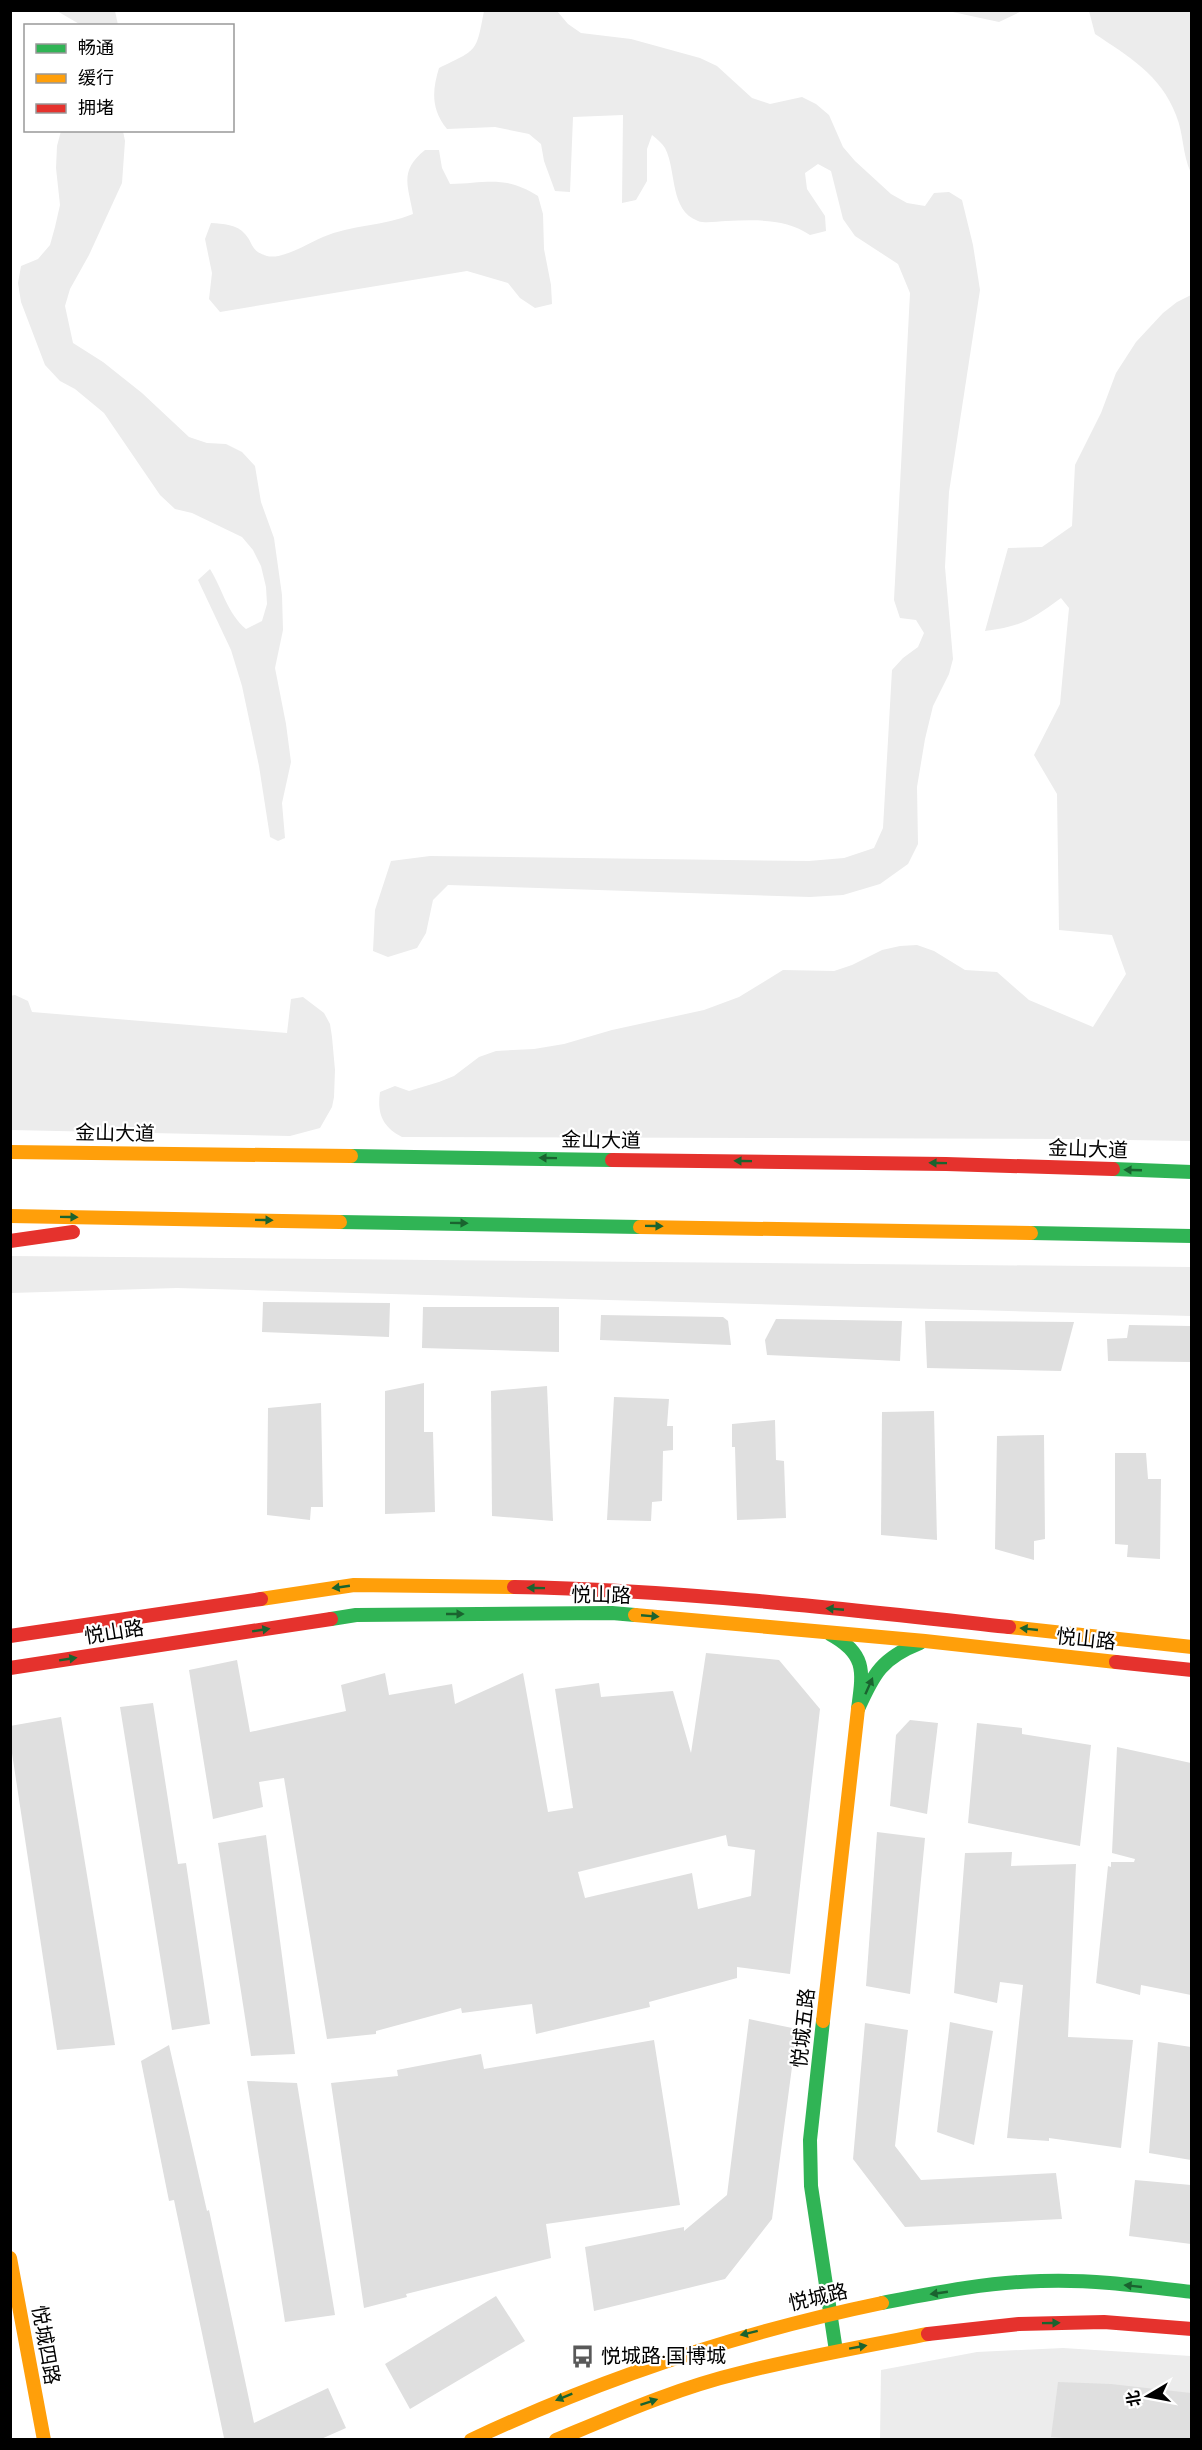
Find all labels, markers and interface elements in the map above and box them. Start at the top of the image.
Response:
legend [24,24,234,132]
text: 畅通 [78,36,114,59]
text: 缓行 [78,66,114,89]
text: 拥堵 [78,96,114,119]
street label: 金山大道 [75,1119,155,1147]
street label: 金山大道 [561,1126,641,1154]
street label: 金山大道 [1048,1135,1128,1163]
one-way arrow [539,1154,558,1163]
one-way arrow [734,1156,753,1166]
one-way arrow [929,1159,948,1168]
one-way arrow [1124,1165,1143,1174]
one-way arrow [59,1212,78,1222]
one-way arrow [254,1215,273,1225]
one-way arrow [449,1218,468,1227]
one-way arrow [644,1221,663,1231]
street label: 悦山路 [571,1581,631,1609]
one-way arrow [331,1583,350,1592]
one-way arrow [526,1583,545,1593]
one-way arrow [826,1604,845,1614]
one-way arrow [446,1610,465,1619]
one-way arrow [640,1612,659,1621]
street label: 悦山路 [82,1614,146,1650]
street label: 悦山路 [1055,1623,1117,1655]
one-way arrow [1019,1624,1038,1634]
one-way arrow [252,1625,271,1634]
one-way arrow [59,1654,78,1663]
one-way arrow [864,1678,873,1695]
street label: 悦城五路 [786,1987,820,2069]
street label: 悦城路 [786,2278,850,2316]
one-way arrow [1124,2281,1143,2290]
one-way arrow [930,2288,949,2297]
street label: 悦城四路 [26,2303,66,2387]
one-way arrow [1042,2319,1061,2328]
one-way arrow [739,2329,758,2339]
one-way arrow [848,2342,867,2351]
bus stop icon: 悦城路·国博城 [570,2343,596,2369]
place label: 悦城路·国博城 [601,2343,726,2369]
north arrow [1118,2366,1178,2426]
text: 北 [1122,2389,1144,2408]
one-way arrow [555,2392,573,2402]
one-way arrow [640,2397,658,2407]

